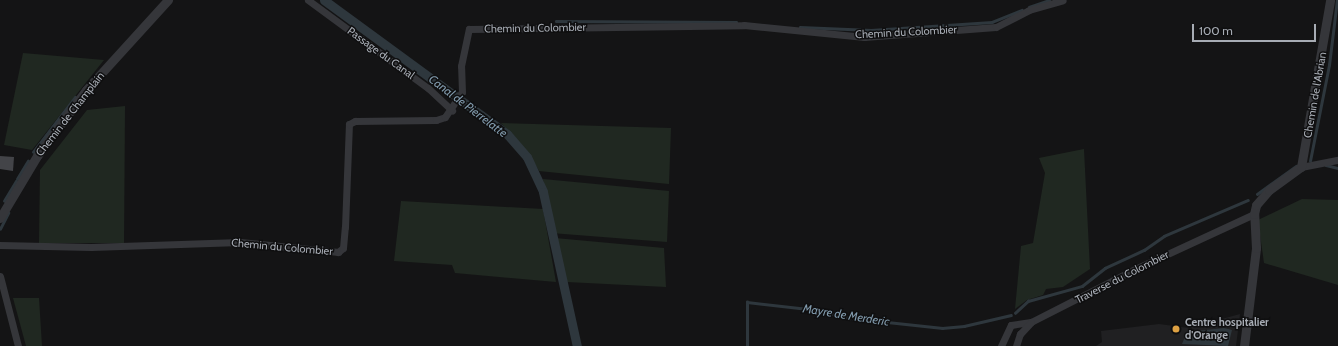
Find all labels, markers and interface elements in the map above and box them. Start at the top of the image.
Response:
scale bar [1194,16,1318,42]
street label: Chemin du Colombier [484,21,586,35]
street label: Chemin du Colombier [855,23,957,41]
text: 100 m [1199,23,1233,38]
street label: Passage du Canal [345,24,417,82]
street label: Chemin de l'Abrian [1301,51,1329,139]
street label: Chemin de Champlain [33,69,107,159]
water label: Canal de Pierrelatte [426,72,510,140]
street label: Chemin du Colombier [231,236,333,258]
street label: Traverse du Colombier [1073,248,1171,306]
water label: Mayre de Merderic [802,301,890,329]
place label: Centre hospitalier d'Orange [1185,316,1269,342]
marker: Centre hospitalier d'Orange [1170,323,1182,335]

